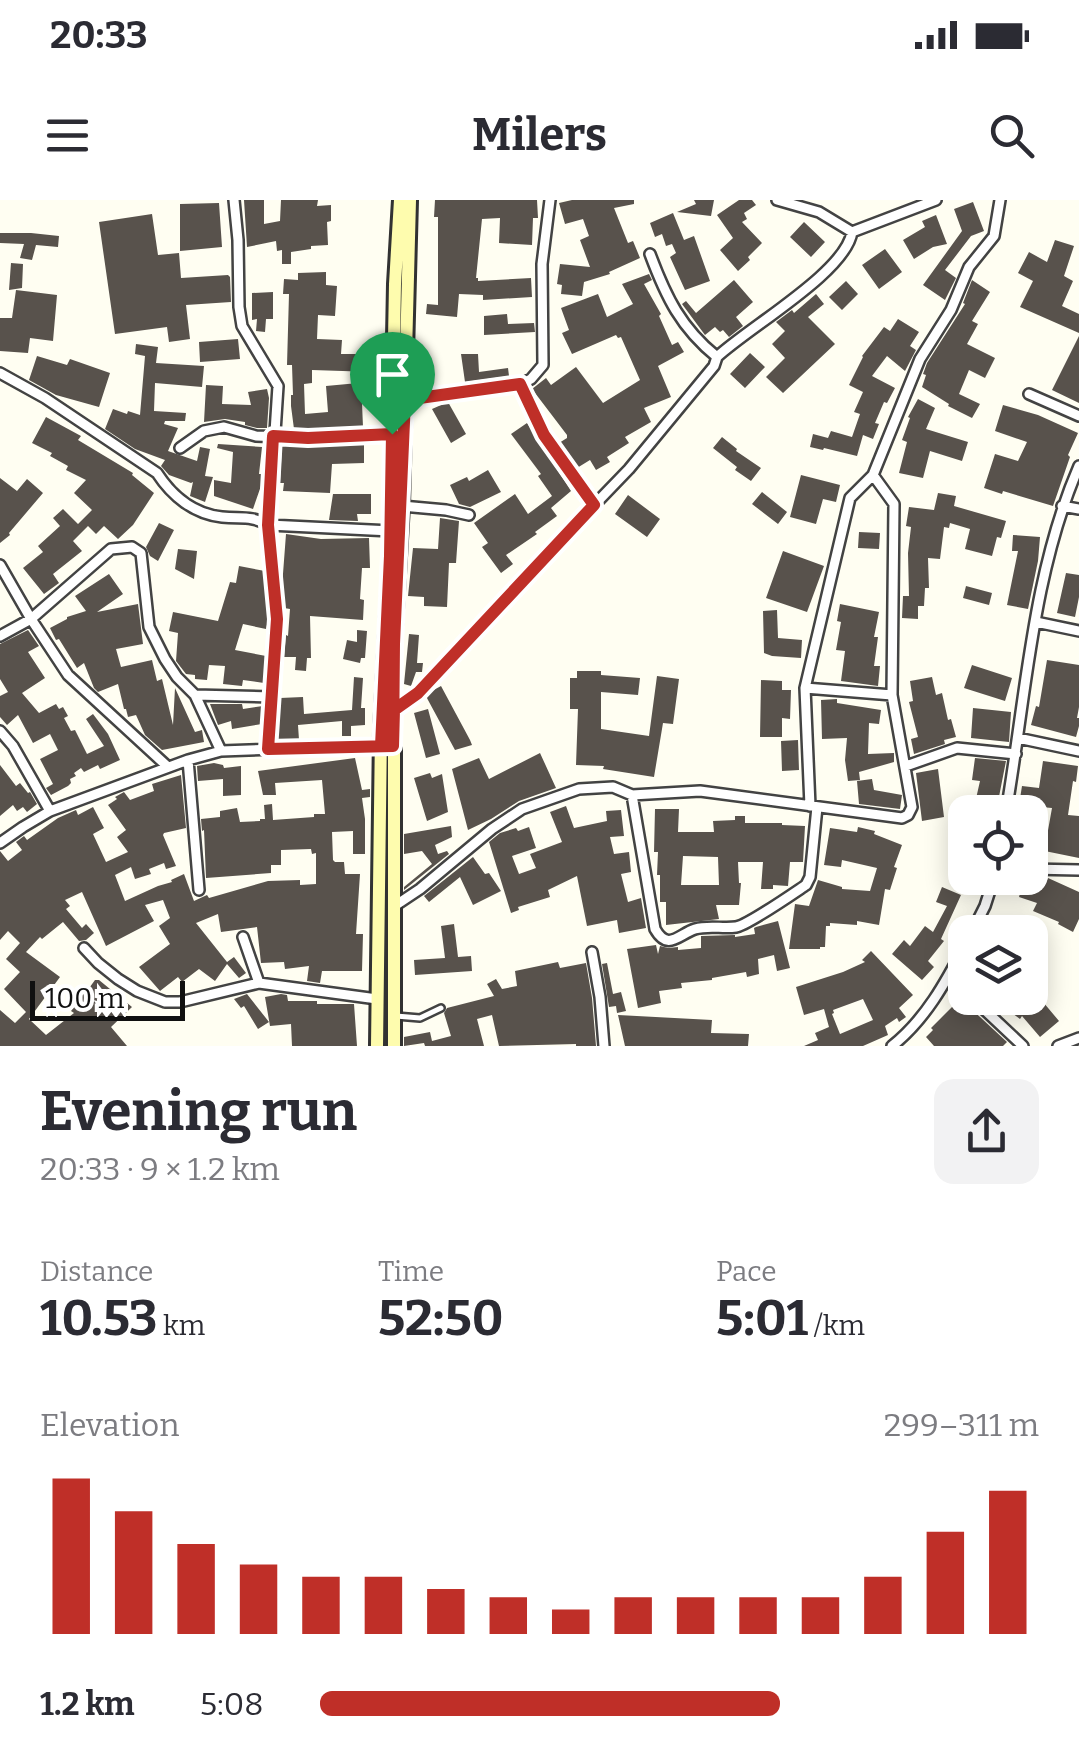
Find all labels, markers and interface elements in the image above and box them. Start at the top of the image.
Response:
text: 20:33 [50,12,148,58]
icon: menu [40,108,95,163]
text: Milers [472,108,607,162]
icon: search [984,108,1039,163]
pin [350,332,435,435]
icon: arrive [365,347,420,402]
map controls [948,795,1048,1015]
button: locate [948,795,1048,895]
button: layers [948,915,1048,1015]
scale bar [30,976,185,1020]
text: 100 m [45,982,125,1015]
text: Evening run [40,1079,357,1145]
button: share [934,1079,1039,1184]
text: 20:33 · 9 × 1.2 km [40,1150,280,1188]
text: Distance [40,1255,153,1288]
text: Time [378,1255,444,1288]
text: Pace [716,1255,776,1288]
text: 10.53 [40,1288,157,1348]
text: 52:50 [378,1288,504,1348]
text: 5:01 [716,1288,808,1348]
text: km [157,1309,205,1342]
text: /km [808,1309,865,1342]
text: Elevation [40,1406,180,1444]
text: 299–311 m [884,1406,1039,1444]
text: 1.2 km [40,1685,135,1723]
text: 5:08 [200,1685,264,1723]

